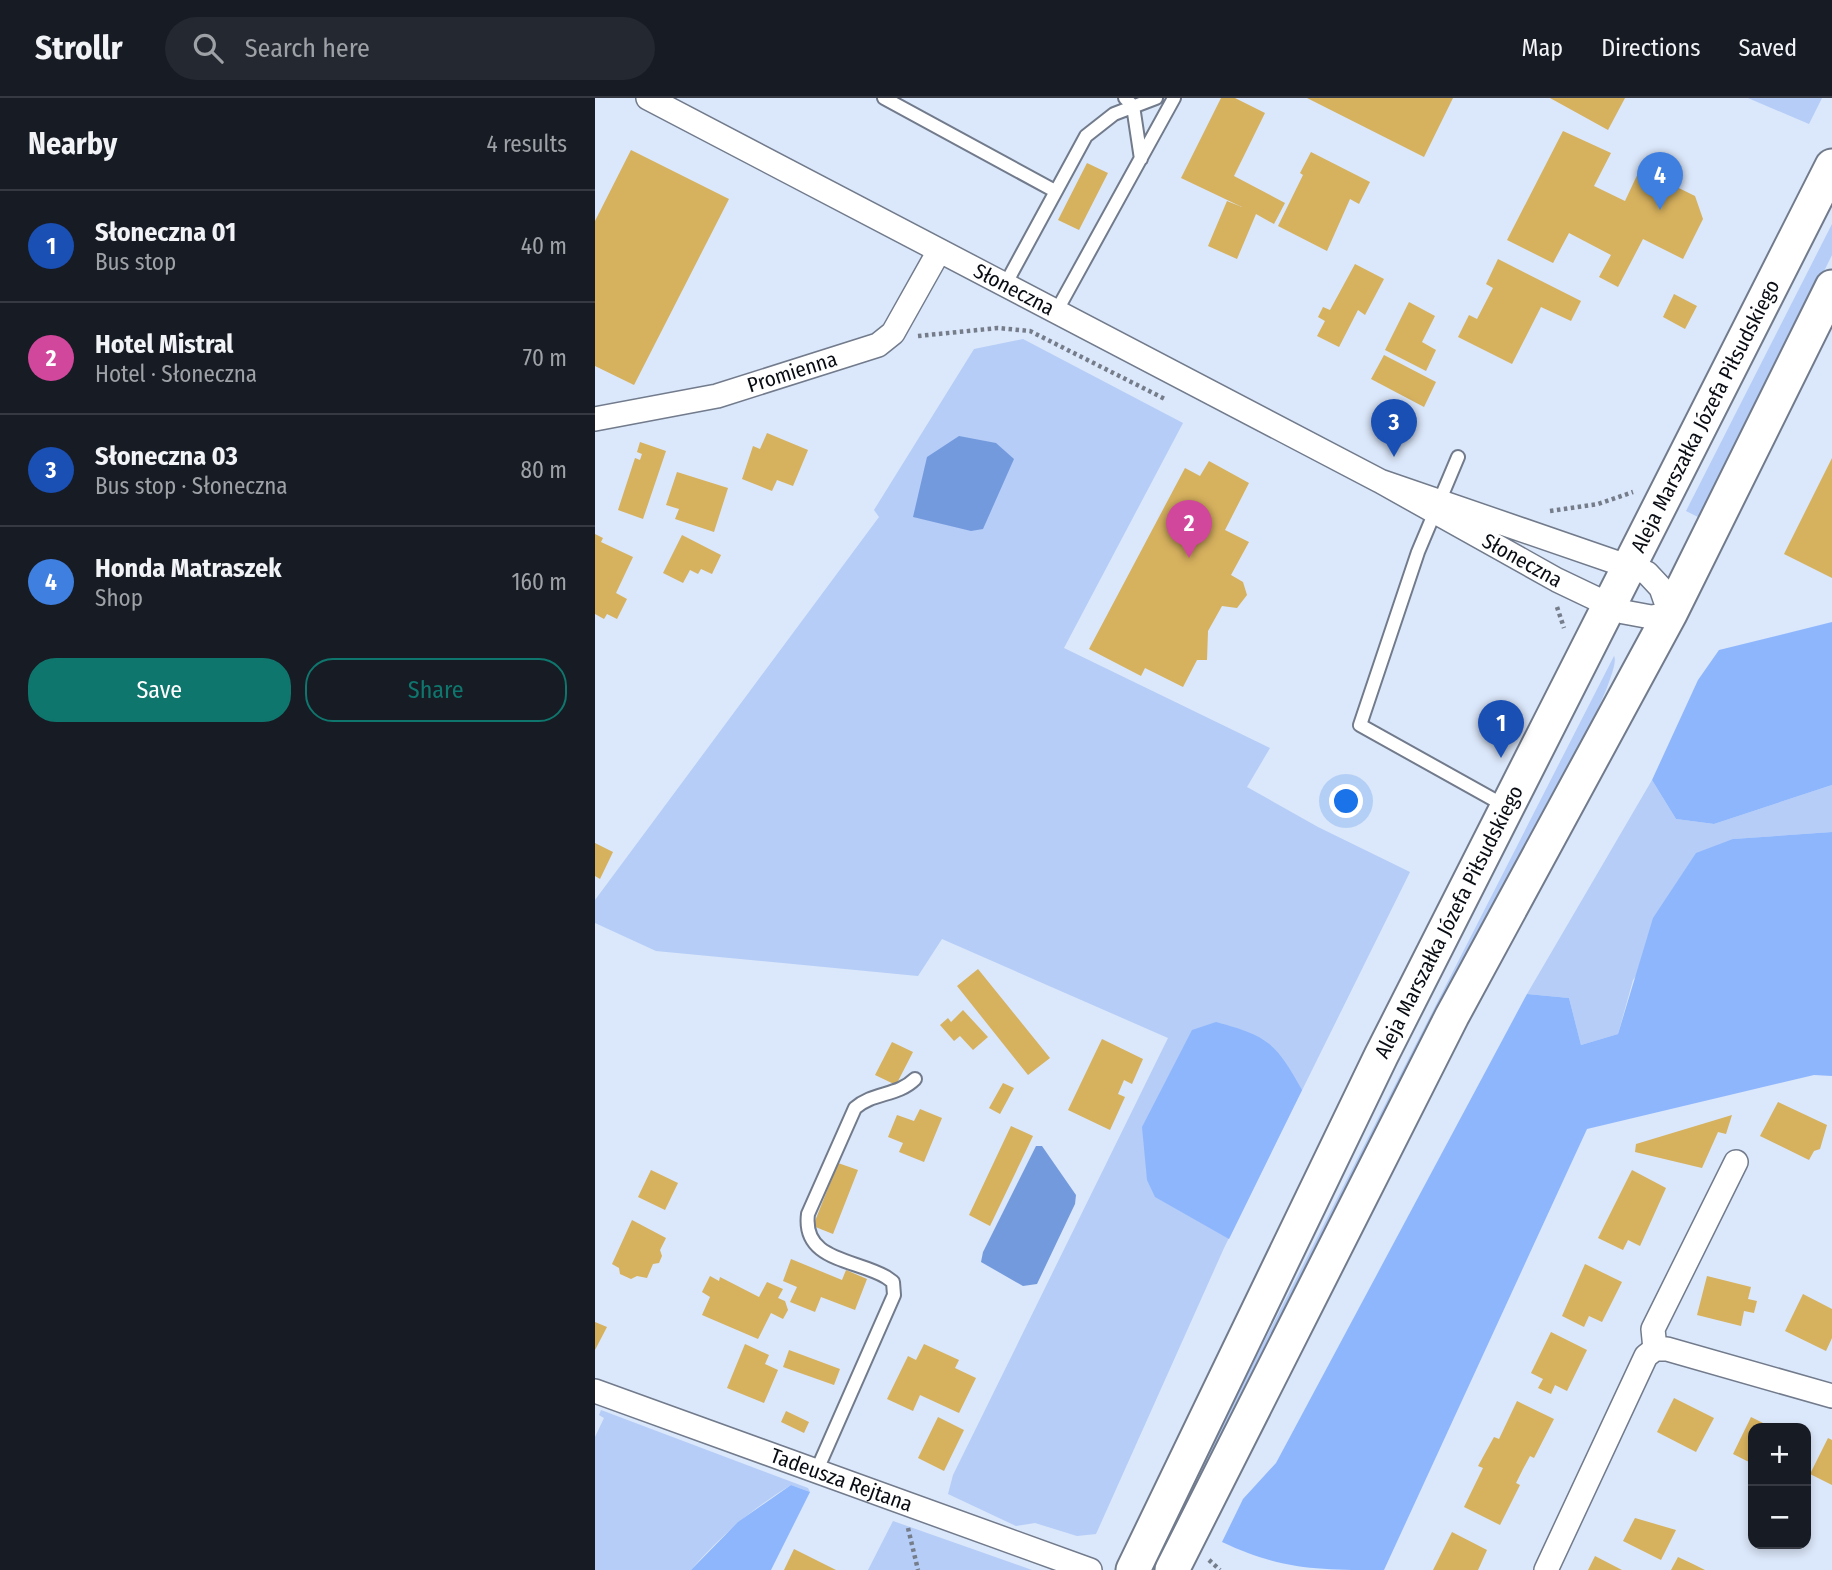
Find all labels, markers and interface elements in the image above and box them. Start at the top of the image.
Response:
search box [165,17,655,80]
text: Strollr [35,28,123,68]
icon: search [189,29,227,67]
text: Search here [245,33,370,64]
text: Map [1522,34,1563,62]
text: Directions [1601,34,1700,62]
text: Saved [1738,34,1797,62]
text: Nearby [28,126,117,162]
text: 4 results [486,130,567,158]
pin: 4 [1637,152,1683,210]
text: Słoneczna 01 [95,217,236,248]
text: 1 [46,232,56,260]
text: 40 m [521,232,567,260]
text: Bus stop [95,248,176,276]
street label: Słoneczna [969,258,1059,321]
street label: Aleja Marszałka Józefa Piłsudskiego [1625,275,1785,557]
text: Hotel Mistral [95,329,233,360]
text: 2 [46,344,56,372]
text: 70 m [523,344,567,372]
street label: Promienna [744,346,840,399]
text: Hotel · Słoneczna [95,360,257,388]
pin: 3 [1371,399,1417,457]
text: Słoneczna 03 [95,441,238,472]
text: 3 [46,456,56,484]
text: 80 m [520,456,567,484]
text: Bus stop · Słoneczna [95,472,288,500]
pin: 2 [1166,500,1212,558]
street label: Słoneczna [1478,528,1567,593]
text: Honda Matraszek [95,553,281,584]
text: 4 [45,568,57,596]
text: 160 m [512,568,567,596]
text: Shop [95,584,143,612]
button: Save [28,658,291,722]
button: Share [305,658,567,722]
pin: 1 [1478,700,1524,758]
street label: Aleja Marszałka Józefa Piłsudskiego [1369,781,1529,1063]
your location [1329,784,1363,818]
map controls [1748,1423,1811,1549]
button: + [1748,1423,1811,1486]
street label: Tadeusza Rejtana [767,1443,916,1518]
button: − [1748,1486,1811,1549]

